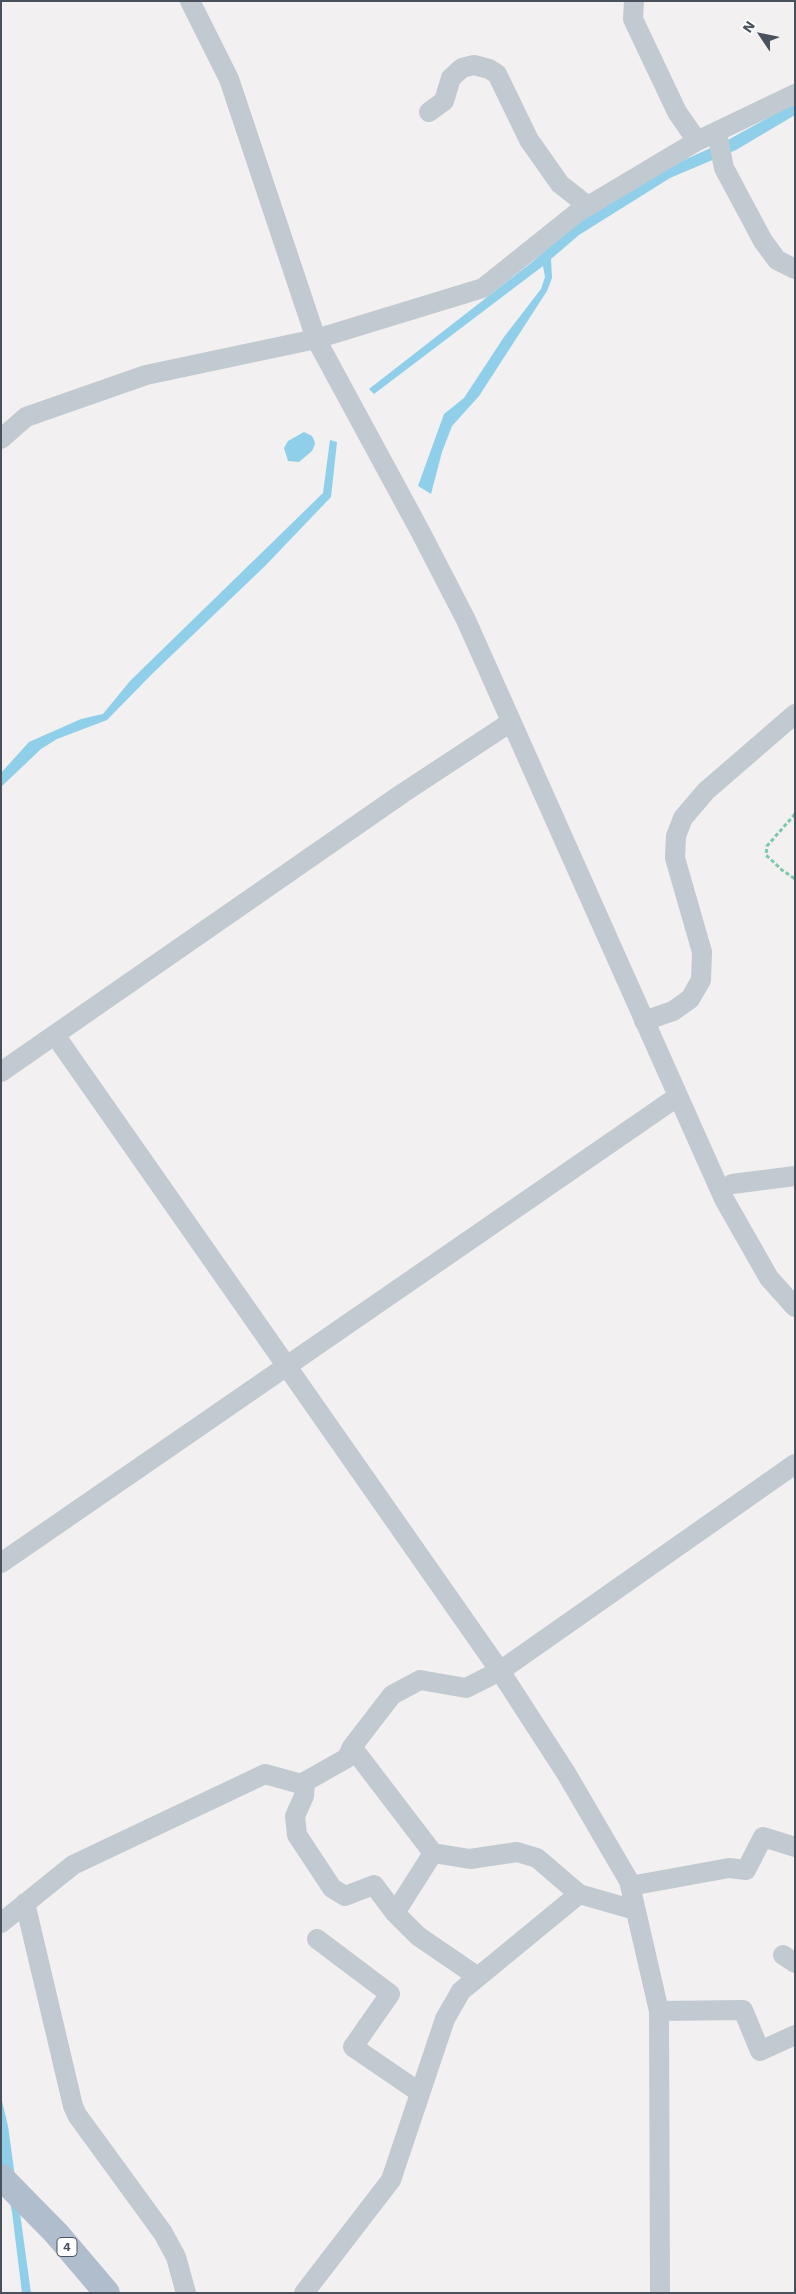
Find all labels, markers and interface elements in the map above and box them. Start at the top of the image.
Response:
north arrow [736,10,786,60]
text: N [739,18,758,35]
road number: 4 [57,2238,77,2256]

